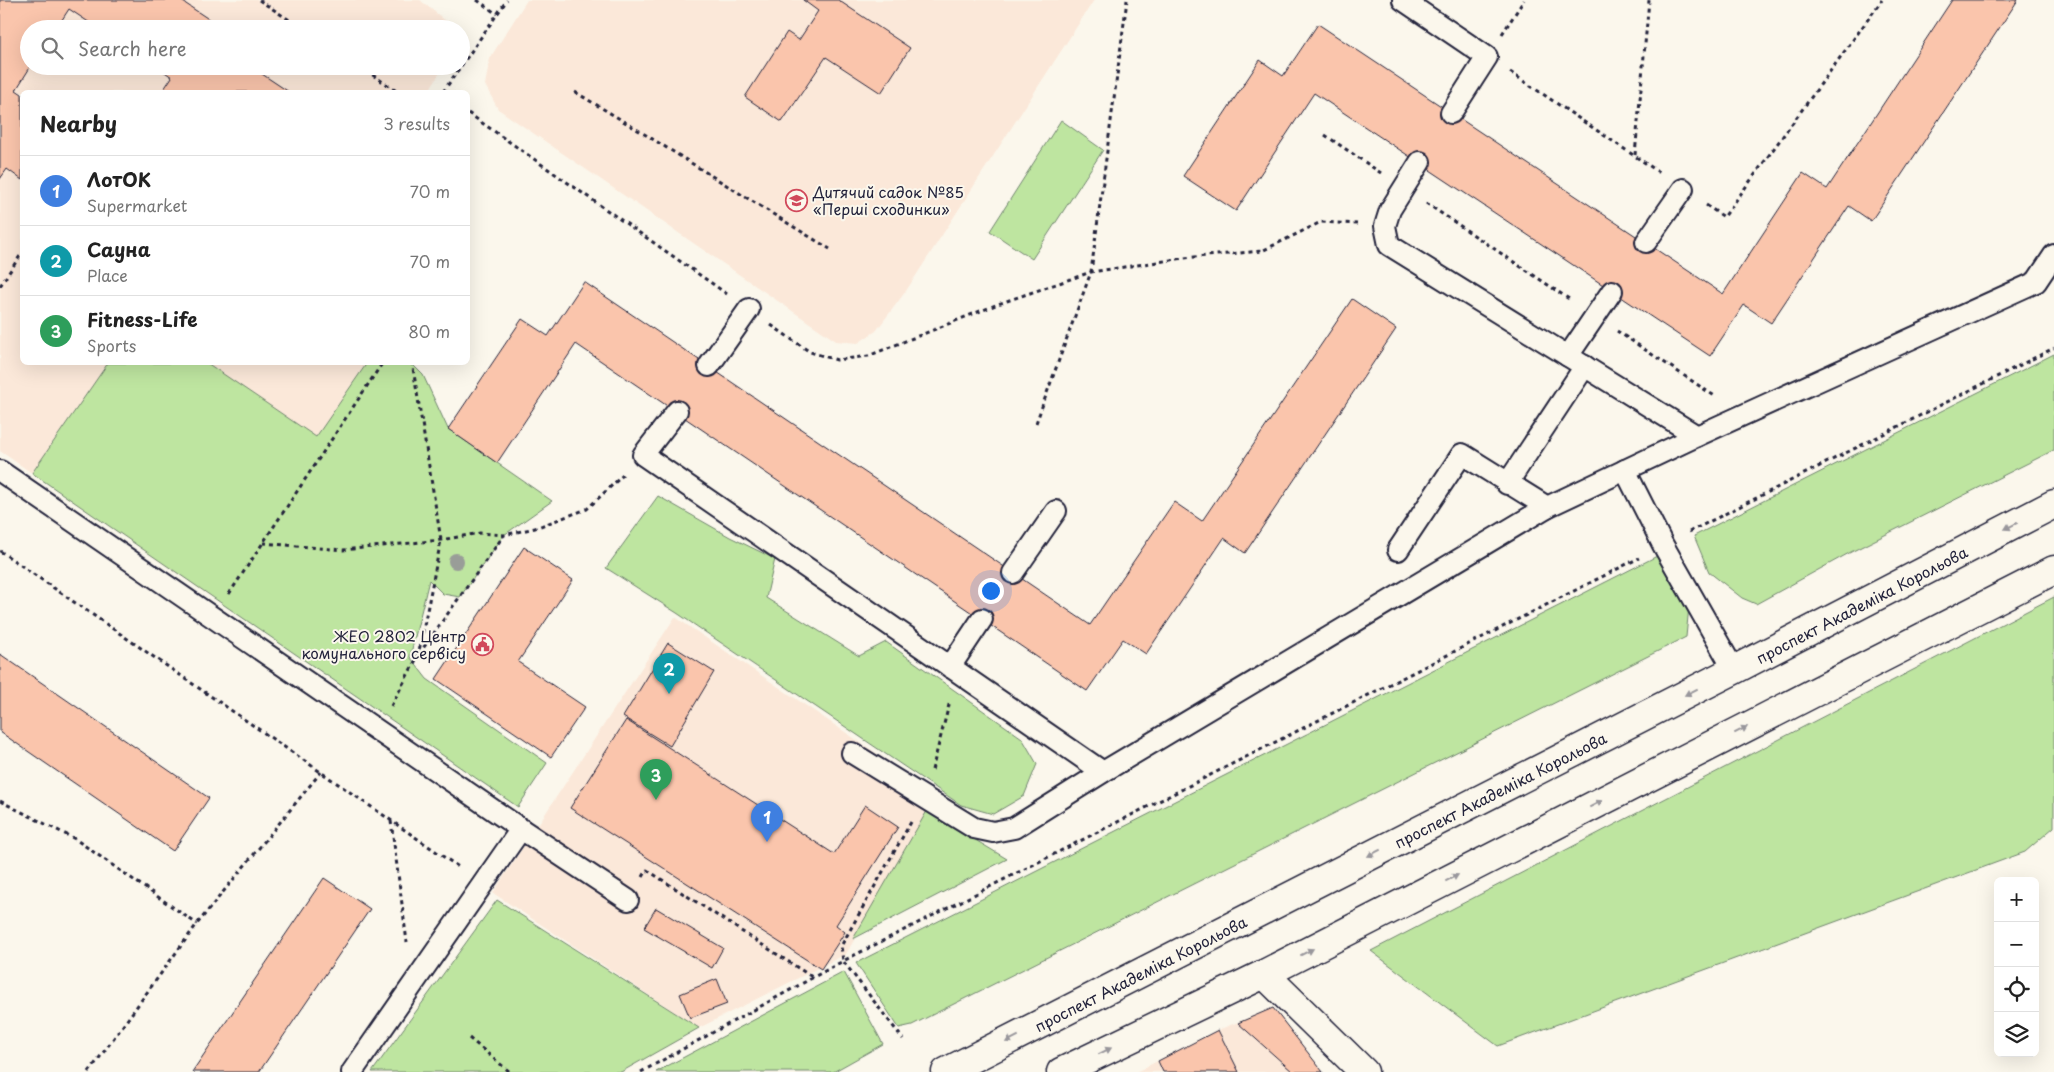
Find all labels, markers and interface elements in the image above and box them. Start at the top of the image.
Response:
search box [20,20,470,75]
icon: search [38,34,66,62]
text: Search here [78,34,187,62]
text: Nearby [40,107,117,139]
text: 3 results [383,111,450,135]
text: ЛотОК [87,165,151,193]
text: 1 [52,179,60,203]
text: 70 m [410,179,450,203]
place label: Дитячий садок №85 «Перші сходинки» [812,180,964,220]
school or university icon: Дитячий садок №85 «Перші сходинки» [785,188,809,212]
text: Supermarket [87,193,187,217]
text: Сауна [87,235,151,263]
text: 2 [50,249,62,273]
text: 70 m [410,249,450,273]
text: Place [87,263,128,287]
text: Fitness-Life [87,305,197,333]
text: 3 [51,319,61,343]
text: 80 m [408,319,450,343]
text: Sports [87,333,136,357]
one-way arrow [2004,522,2018,530]
street label: проспект Академіка Корольова [1751,539,1972,668]
your location [978,578,1004,604]
place label: ЖЕО 2802 Центр комунального сервісу [301,624,466,664]
public building icon: ЖЕО 2802 Центр комунального сервісу [470,632,494,656]
pin: 2 [653,653,685,694]
one-way arrow [1683,688,1698,696]
street label: проспект Академіка Корольова [1390,725,1611,853]
one-way arrow [1734,726,1748,734]
pin: 3 [640,759,672,800]
one-way arrow [1589,800,1604,808]
pin: 1 [751,801,783,842]
one-way arrow [1367,849,1382,857]
one-way arrow [1444,874,1459,882]
map controls [1994,877,2039,1057]
button: + [1994,877,2039,922]
street label: проспект Академіка Корольова [1030,909,1251,1037]
button: − [1994,922,2039,967]
one-way arrow [1300,948,1314,956]
button: locate [1994,967,2039,1012]
button: layers [1994,1012,2039,1057]
one-way arrow [1004,1035,1019,1043]
one-way arrow [1098,1047,1112,1055]

